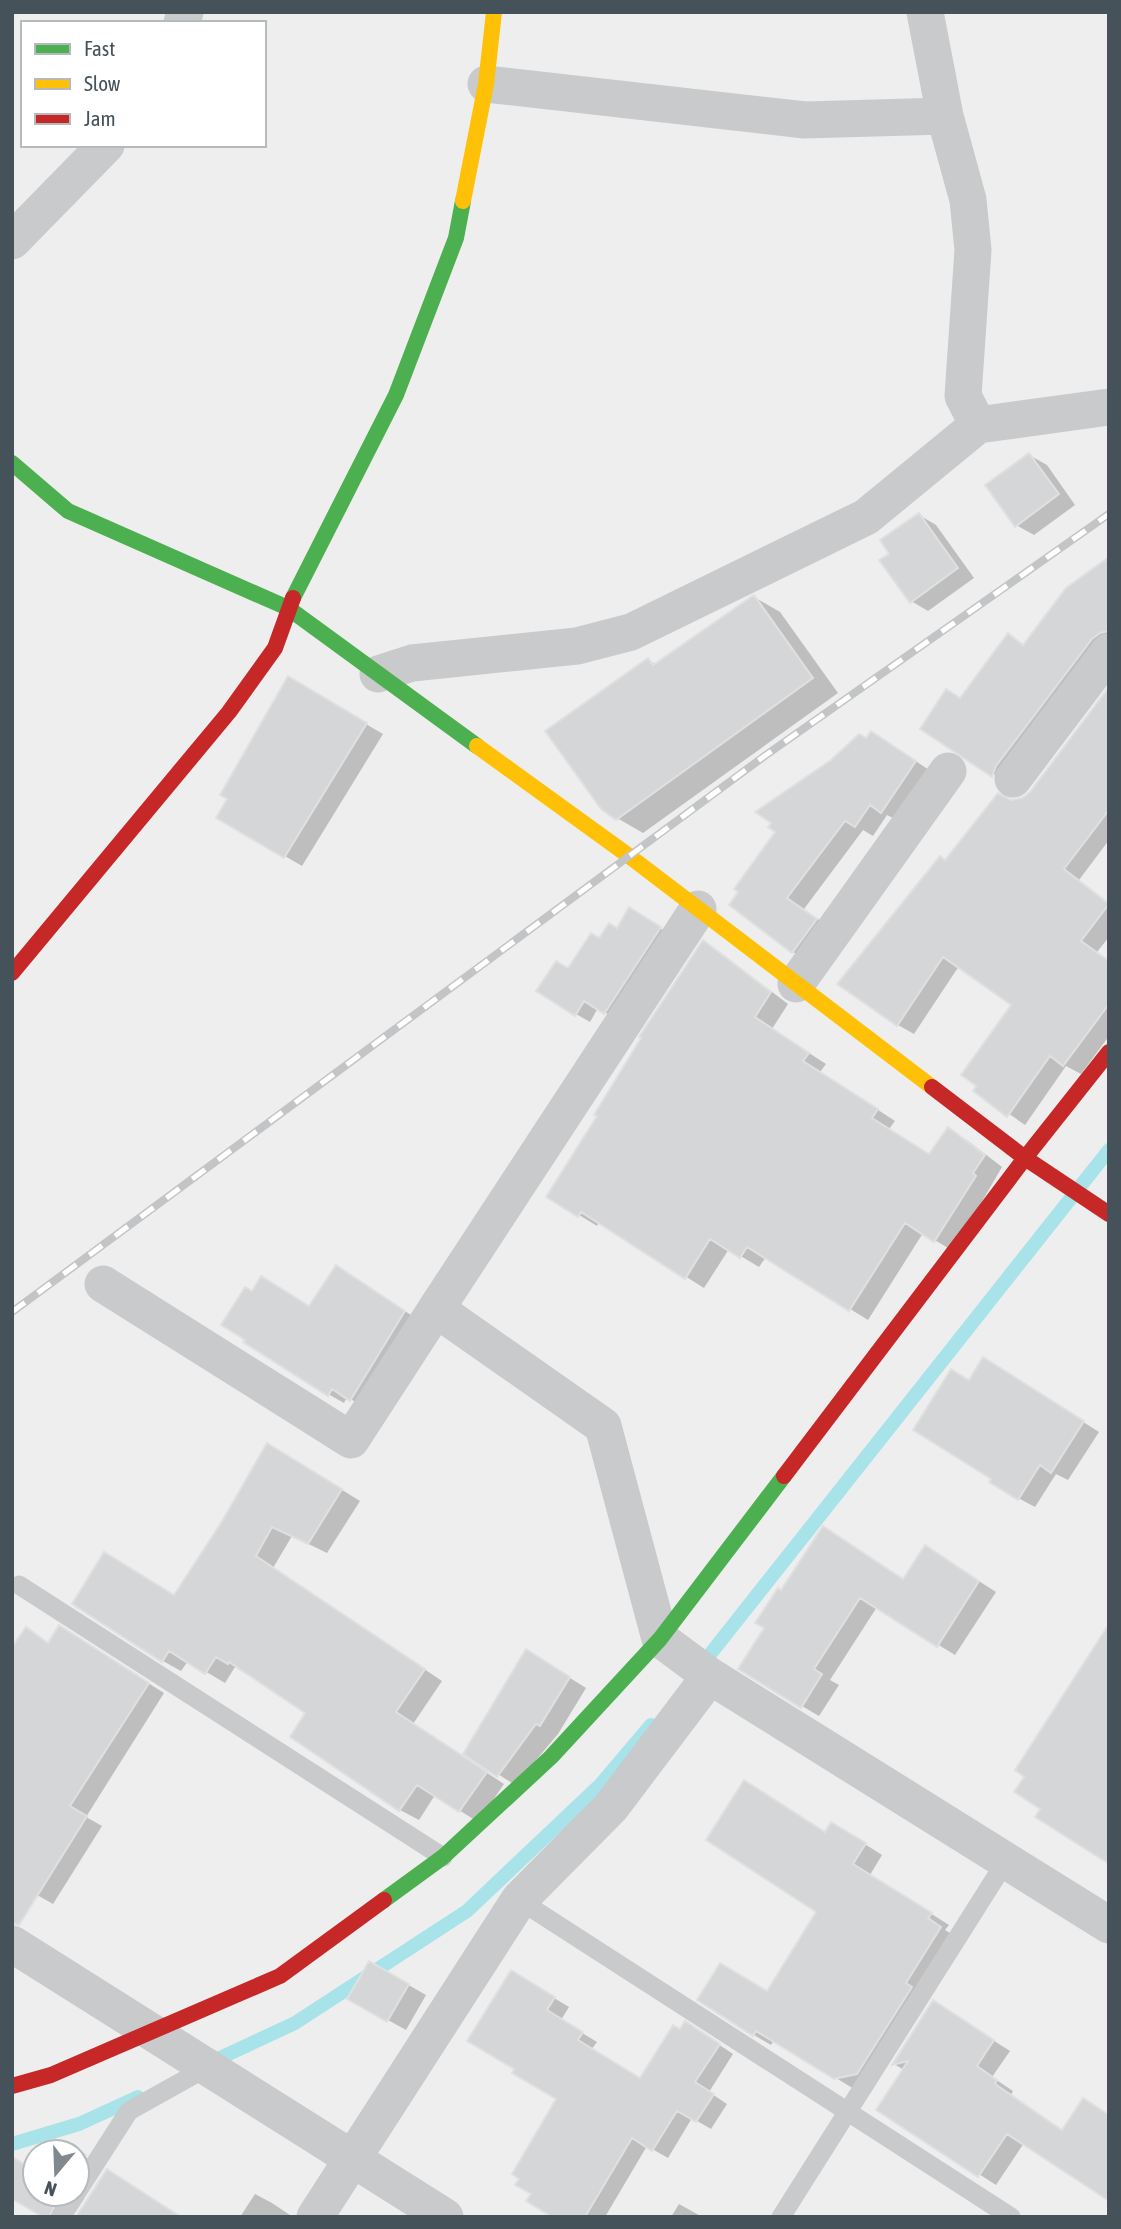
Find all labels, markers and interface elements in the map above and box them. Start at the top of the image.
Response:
legend [21,21,266,147]
text: Fast [84,36,115,60]
text: Slow [84,71,121,95]
text: Jam [84,106,116,130]
north arrow [21,2138,91,2208]
text: N [42,2177,59,2201]

